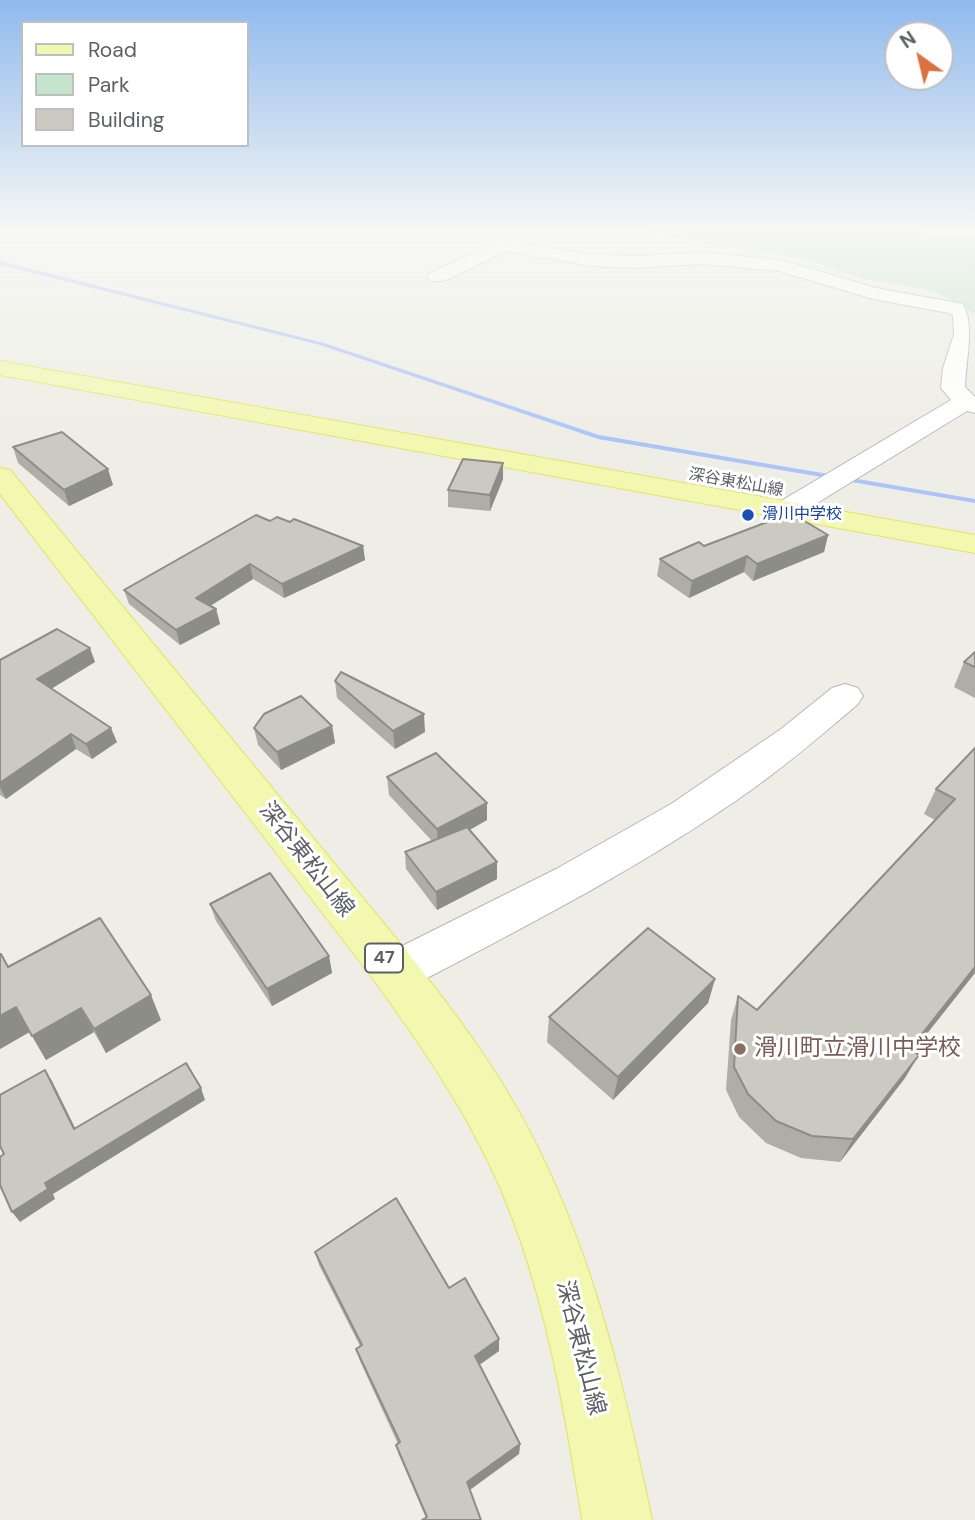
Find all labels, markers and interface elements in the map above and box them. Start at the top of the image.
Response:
legend [21,21,248,147]
north arrow [884,21,954,91]
text: N [895,26,921,54]
text: Road [88,36,137,64]
text: Park [88,71,129,99]
text: Building [88,106,164,134]
street label: 深谷東松山線 [687,465,785,501]
place label: 滑川中学校 [762,505,842,525]
marker: 滑川中学校 [740,507,756,523]
street label: 深谷東松山線 [253,797,359,923]
road number: 47 [365,944,403,973]
place label: 滑川町立滑川中学校 [754,1035,961,1063]
marker: 滑川町立滑川中学校 [732,1041,748,1057]
street label: 深谷東松山線 [550,1278,610,1418]

